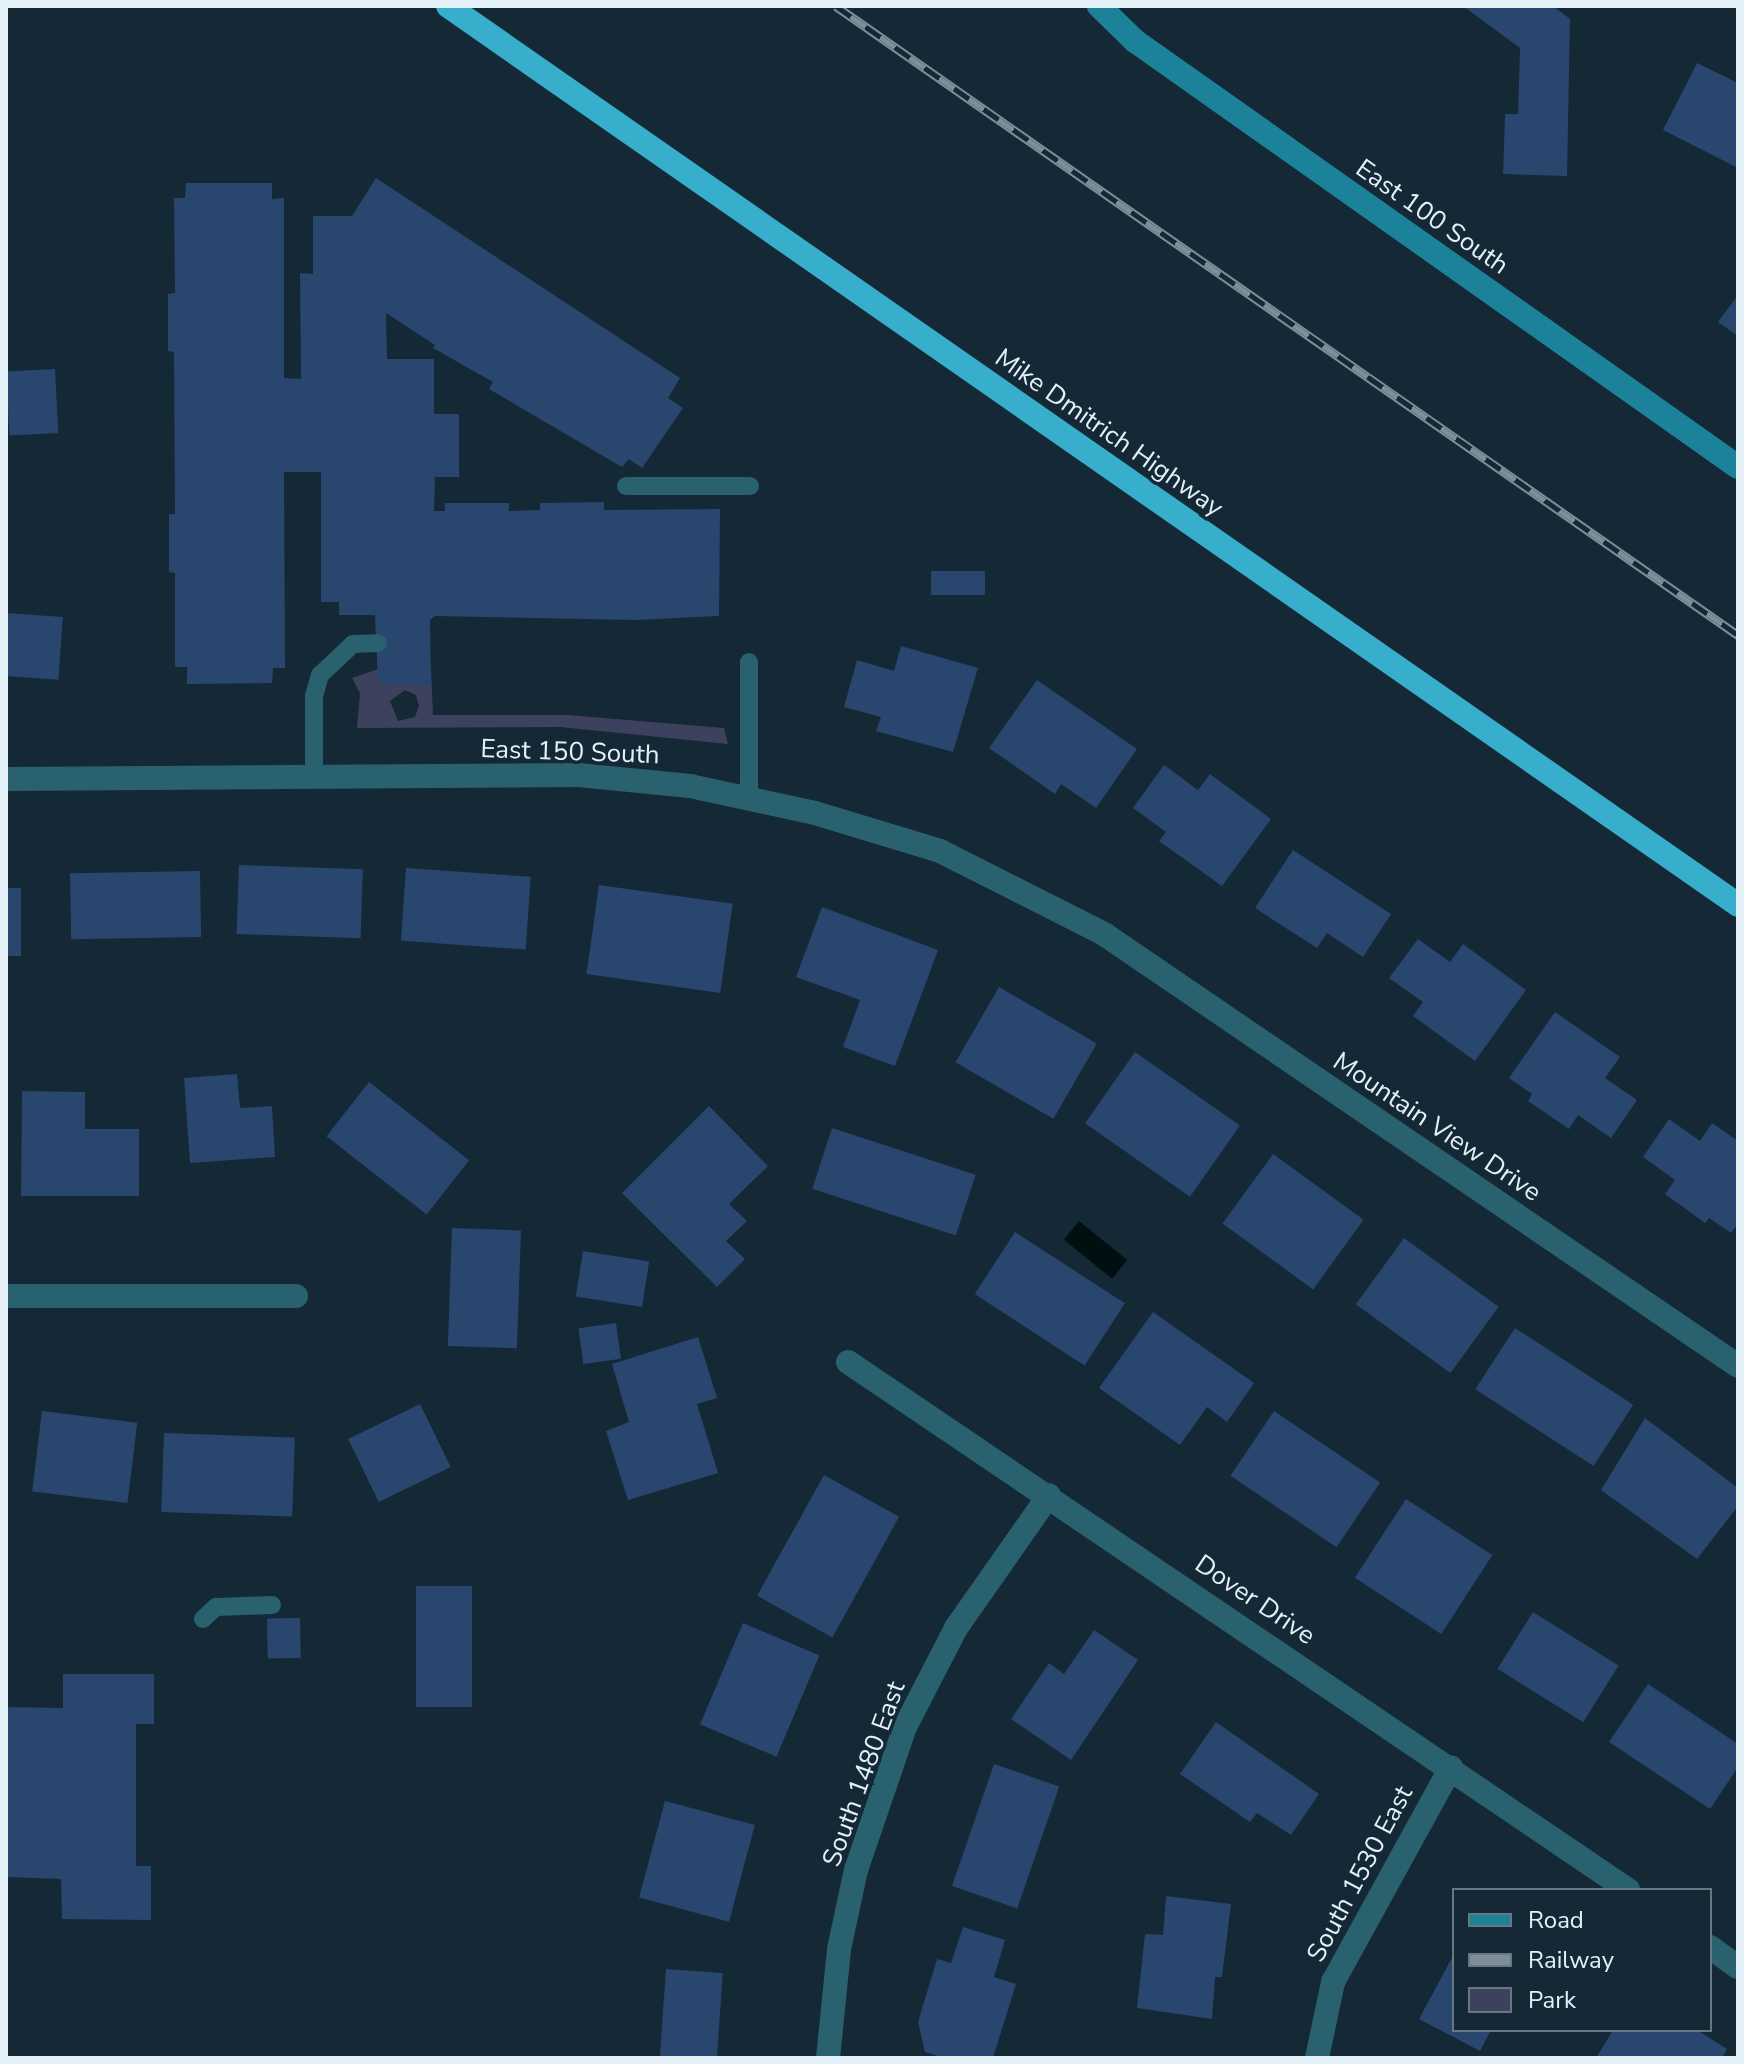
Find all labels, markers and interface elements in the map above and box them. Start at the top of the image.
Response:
street label: East 100 South [1350,153,1514,281]
street label: Mike Dmitrich Highway [989,342,1229,524]
street label: East 150 South [480,733,660,771]
street label: Mountain View Drive [1327,1046,1547,1208]
street label: Dover Drive [1189,1548,1321,1652]
street label: South 1480 East [816,1677,912,1871]
street label: South 1530 East [1300,1781,1420,1967]
legend [1452,1888,1712,2032]
text: Road [1528,1904,1584,1936]
text: Railway [1528,1944,1614,1976]
text: Park [1528,1984,1576,2016]

